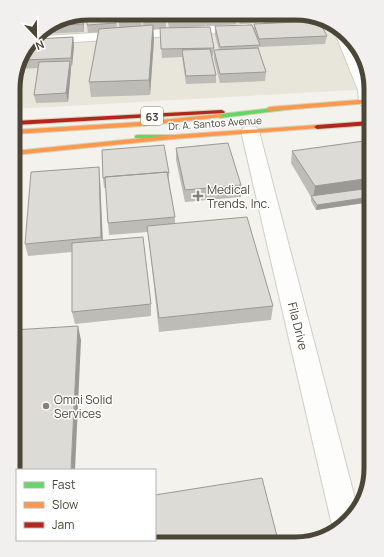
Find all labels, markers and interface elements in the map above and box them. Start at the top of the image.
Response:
north arrow [16,16,56,56]
text: N [33,37,46,54]
road number: 63 [141,107,163,125]
street label: Dr. A. Santos Avenue [168,113,262,133]
place label: Medical Trends, Inc. [207,181,270,212]
marker: Medical Trends, Inc. [192,190,204,202]
street label: Fila Drive [284,300,312,352]
place label: Omni Solid Services [54,391,112,422]
marker: Omni Solid Services [41,401,51,411]
legend [16,469,156,541]
text: Fast [52,476,76,493]
text: Slow [52,496,78,513]
text: Jam [52,516,74,533]

